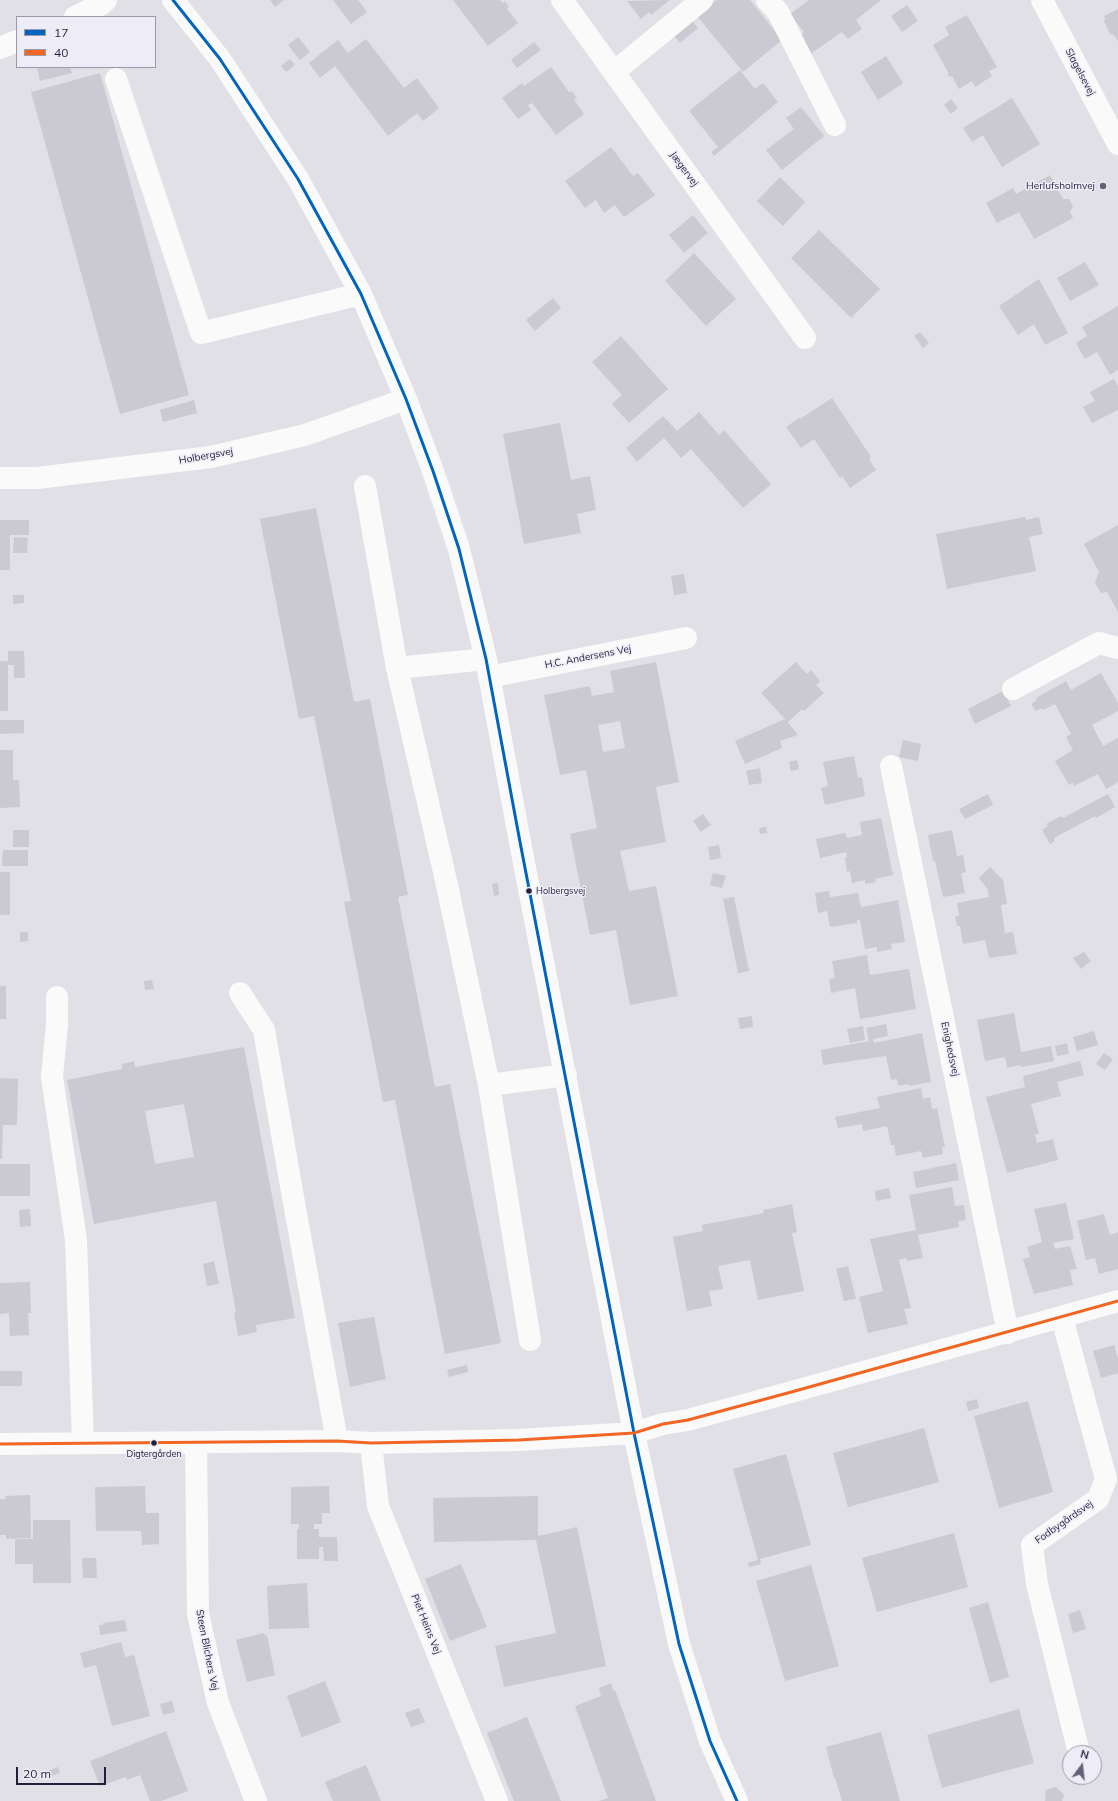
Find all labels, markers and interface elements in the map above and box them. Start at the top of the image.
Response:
legend [16,16,156,68]
text: 17 [54,25,68,40]
text: 40 [54,45,68,60]
street label: Slagelsevej [1063,46,1097,98]
street label: Jægervej [667,149,701,189]
place label: Herlufsholmvej [1026,180,1095,192]
marker: Herlufsholmvej [1098,181,1108,191]
street label: Holbergsvej [178,445,234,467]
street label: H.C. Andersens Vej [544,643,632,671]
marker: Holbergsvej [524,886,534,896]
place label: Holbergsvej [536,886,585,896]
street label: Enighedsvej [938,1021,962,1077]
marker: Digtergården [149,1438,159,1448]
place label: Digtergården [126,1449,182,1459]
street label: Fodbygårdsvej [1033,1498,1095,1546]
street label: Piet Heins Vej [409,1592,443,1656]
street label: Steen Blichers Vej [193,1609,221,1691]
north arrow [1062,1745,1102,1785]
text: N [1079,1747,1091,1762]
scale bar [18,1759,108,1785]
text: 20 m [23,1766,51,1781]

